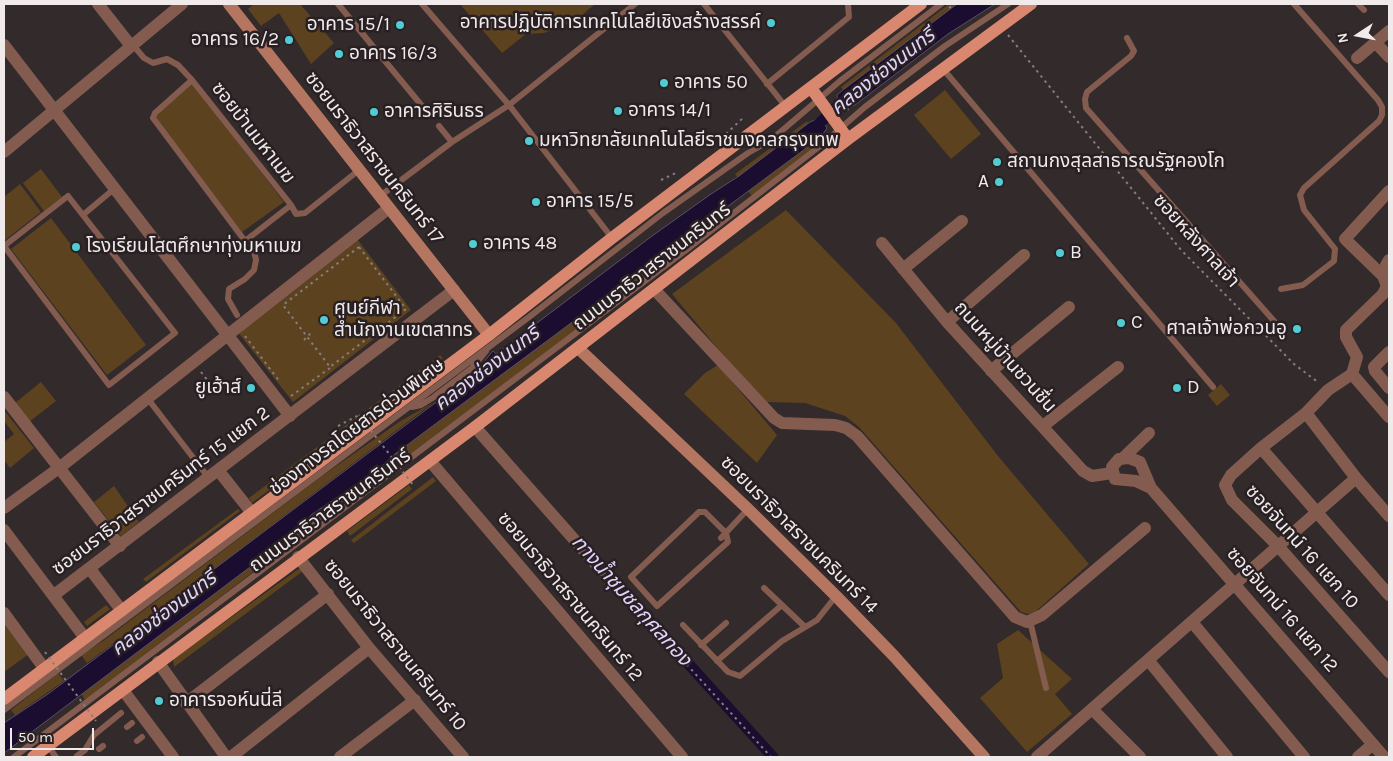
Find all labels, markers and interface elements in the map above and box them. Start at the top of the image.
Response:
north arrow [1333,10,1383,60]
place label: อาคารปฏิบัติการเทคโนโลยีเชิงสร้างสรรค์ [460,12,761,34]
place label: อาคาร 15/1 [307,14,390,36]
marker: อาคารปฏิบัติการเทคโนโลยีเชิงสร้างสรรค์ [765,17,777,29]
marker: อาคาร 15/1 [394,19,406,31]
water label: คลองช่องนนทรี [826,24,940,120]
place label: อาคาร 16/2 [191,29,279,51]
text: N [1333,31,1352,45]
marker: อาคาร 16/2 [283,34,295,46]
place label: อาคาร 16/3 [349,43,437,65]
marker: อาคาร 16/3 [333,48,345,60]
street label: ซอยนราธิวาสราชนครินทร์ 17 [300,68,448,248]
place label: อาคาร 50 [674,72,748,94]
marker: อาคาร 50 [658,77,670,89]
street label: ซอยบ้านมหาเมฆ [206,78,300,188]
place label: อาคาร 14/1 [628,100,711,122]
place label: อาคารศิรินธร [384,101,484,123]
marker: อาคาร 14/1 [612,105,624,117]
marker: อาคารศิรินธร [368,106,380,118]
place label: มหาวิทยาลัยเทคโนโลยีราชมงคลกรุงเทพ [539,130,839,152]
marker: มหาวิทยาลัยเทคโนโลยีราชมงคลกรุงเทพ [523,135,535,147]
place label: สถานกงสุลสาธารณรัฐคองโก [1007,151,1225,173]
marker: สถานกงสุลสาธารณรัฐคองโก [991,156,1003,168]
place label: A [978,171,989,193]
marker: A [993,176,1005,188]
street label: ซอยหลังศาลเจ้า [1148,189,1244,293]
place label: อาคาร 15/5 [546,191,634,213]
marker: อาคาร 15/5 [530,196,542,208]
street label: ถนนนราธิวาสราชนครินทร์ [568,198,736,336]
place label: อาคาร 48 [483,233,557,255]
place label: โรงเรียนโสตศึกษาทุ่งมหาเมฆ [86,236,302,258]
marker: อาคาร 48 [467,238,479,250]
marker: โรงเรียนโสตศึกษาทุ่งมหาเมฆ [70,241,82,253]
place label: B [1070,242,1082,264]
marker: B [1054,247,1066,259]
street label: ถนนหมู่บ้านชวนชื่น [949,297,1061,417]
place label: ศูนย์กีฬา สำนักงานเขตสาทร [334,298,472,342]
place label: C [1131,312,1143,334]
marker: ศูนย์กีฬา สำนักงานเขตสาทร [318,314,330,326]
marker: C [1115,317,1127,329]
place label: ศาลเจ้าพ่อกวนอู [1166,318,1287,340]
water label: คลองช่องนนทรี [430,322,544,416]
marker: ศาลเจ้าพ่อกวนอู [1291,323,1303,335]
street label: ช่องทางรถโดยสารด่วนพิเศษ [265,354,449,500]
place label: ยูเฮ้าส์ [195,377,241,399]
place label: D [1187,377,1200,399]
marker: ยูเฮ้าส์ [245,382,257,394]
marker: D [1171,382,1183,394]
street label: ซอยนราธิวาสราชนครินทร์ 15 แยก 2 [48,402,274,580]
street label: ถนนนราธิวาสราชนครินทร์ [245,445,415,577]
street label: ซอยนราธิวาสราชนครินทร์ 14 [715,451,883,619]
street label: ซอยจันทน์ 16 แยก 10 [1240,480,1364,614]
street label: ซอยนราธิวาสราชนครินทร์ 12 [492,508,648,686]
water label: ทางน้ำชุมชลกุศลทอง [566,531,696,671]
street label: ซอยจันทน์ 16 แยก 12 [1221,543,1343,677]
street label: ซอยนราธิวาสราชนครินทร์ 10 [319,555,471,735]
water label: คลองช่องนนทรี [107,567,221,661]
place label: อาคารจอห์นนี่ลี [169,690,283,712]
marker: อาคารจอห์นนี่ลี [153,695,165,707]
scale bar [12,718,96,750]
text: 50 m [18,728,53,746]

